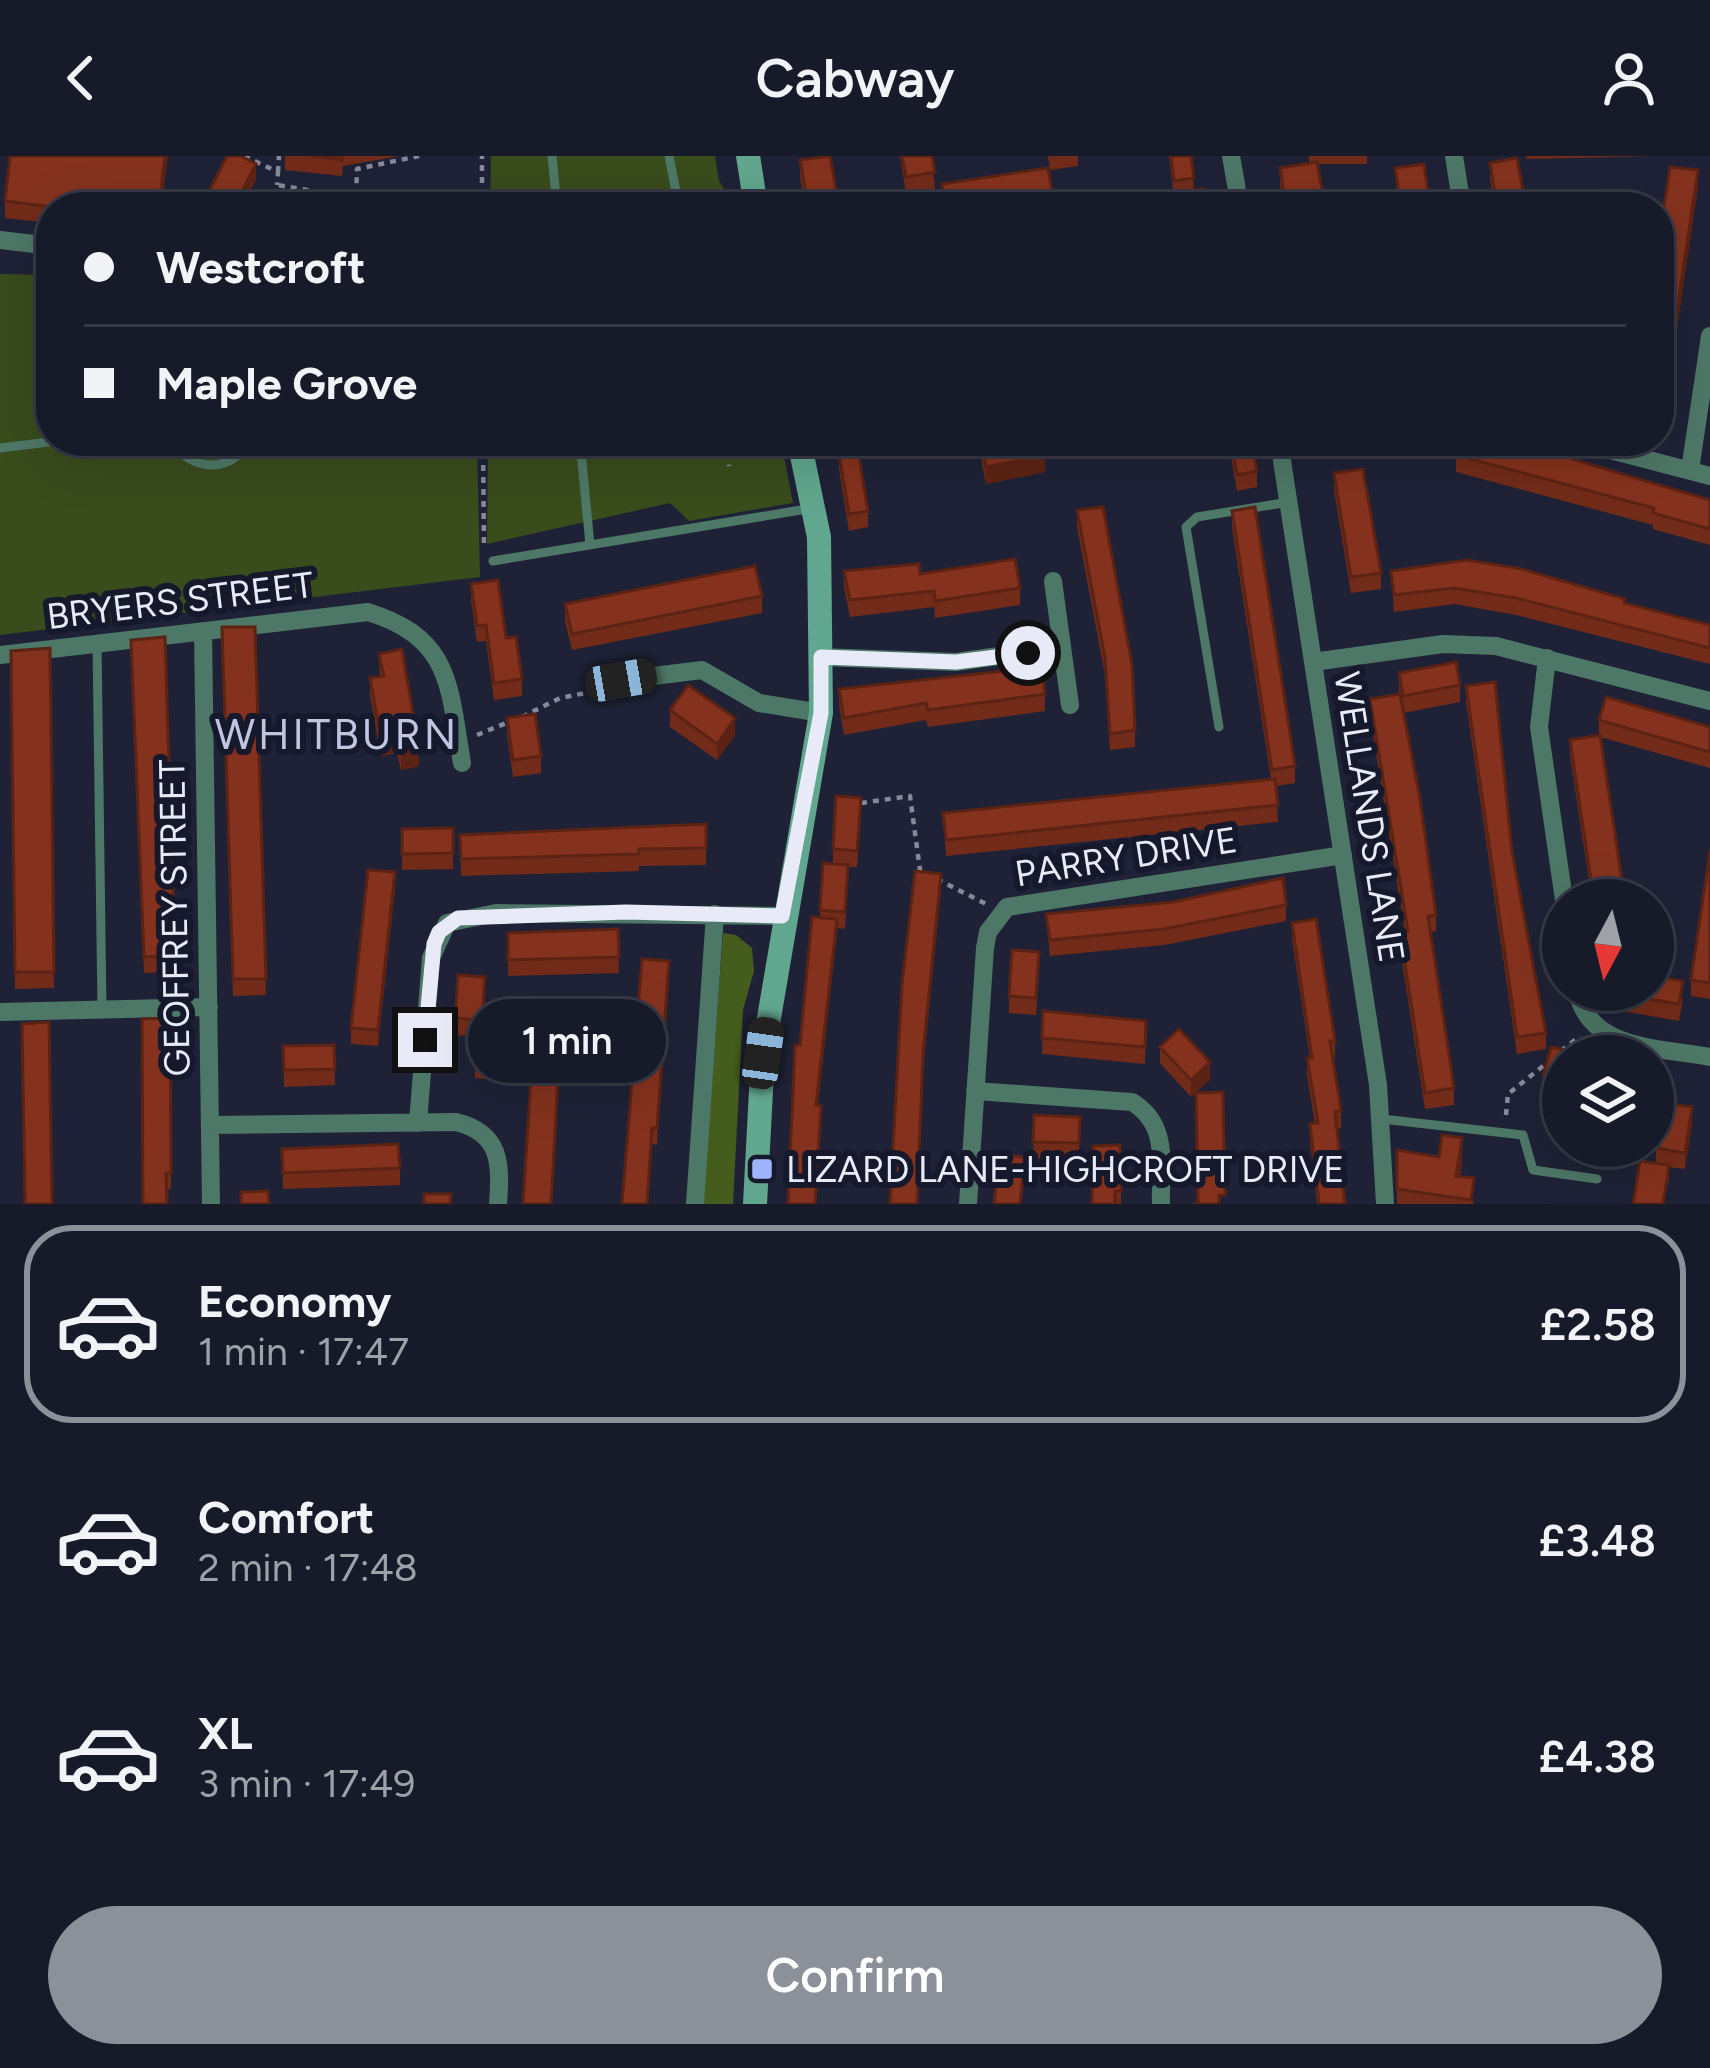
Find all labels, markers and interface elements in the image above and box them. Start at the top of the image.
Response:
icon: back [48,45,114,111]
icon: person [1596,45,1662,111]
text: Cabway [755,46,955,111]
text: Westcroft [156,240,366,294]
text: Maple Grove [156,356,417,410]
street label: BRYERS STREET [44,563,316,638]
route start [1001,626,1055,680]
car [582,656,660,704]
street label: WELLANDS LANE [1325,669,1414,965]
district label: WHITBURN [215,709,459,760]
street label: GEOFFREY STREET [150,759,199,1077]
street label: PARRY DRIVE [1012,818,1240,895]
north arrow [1542,879,1674,1011]
map controls [1542,879,1674,1167]
callout: 1 min [467,998,665,1082]
route end [398,1013,452,1067]
car [740,1015,786,1091]
text: 1 min [521,1017,613,1064]
button: layers [1542,1035,1674,1167]
place label: LIZARD LANE-HIGHCROFT DRIVE [786,1148,1345,1191]
marker: LIZARD LANE-HIGHCROFT DRIVE [749,1156,775,1182]
icon: car [54,1270,162,1378]
text: Economy [198,1274,391,1328]
text: £2.58 [1540,1297,1656,1351]
text: 1 min · 17:47 [198,1328,409,1375]
icon: car [54,1486,162,1594]
text: Comfort [198,1490,374,1544]
text: £3.48 [1538,1513,1656,1567]
text: 2 min · 17:48 [198,1544,418,1591]
icon: car [54,1702,162,1810]
text: XL [198,1706,253,1760]
text: £4.38 [1538,1729,1656,1783]
text: 3 min · 17:49 [198,1760,415,1807]
button: Confirm [48,1906,1662,2044]

